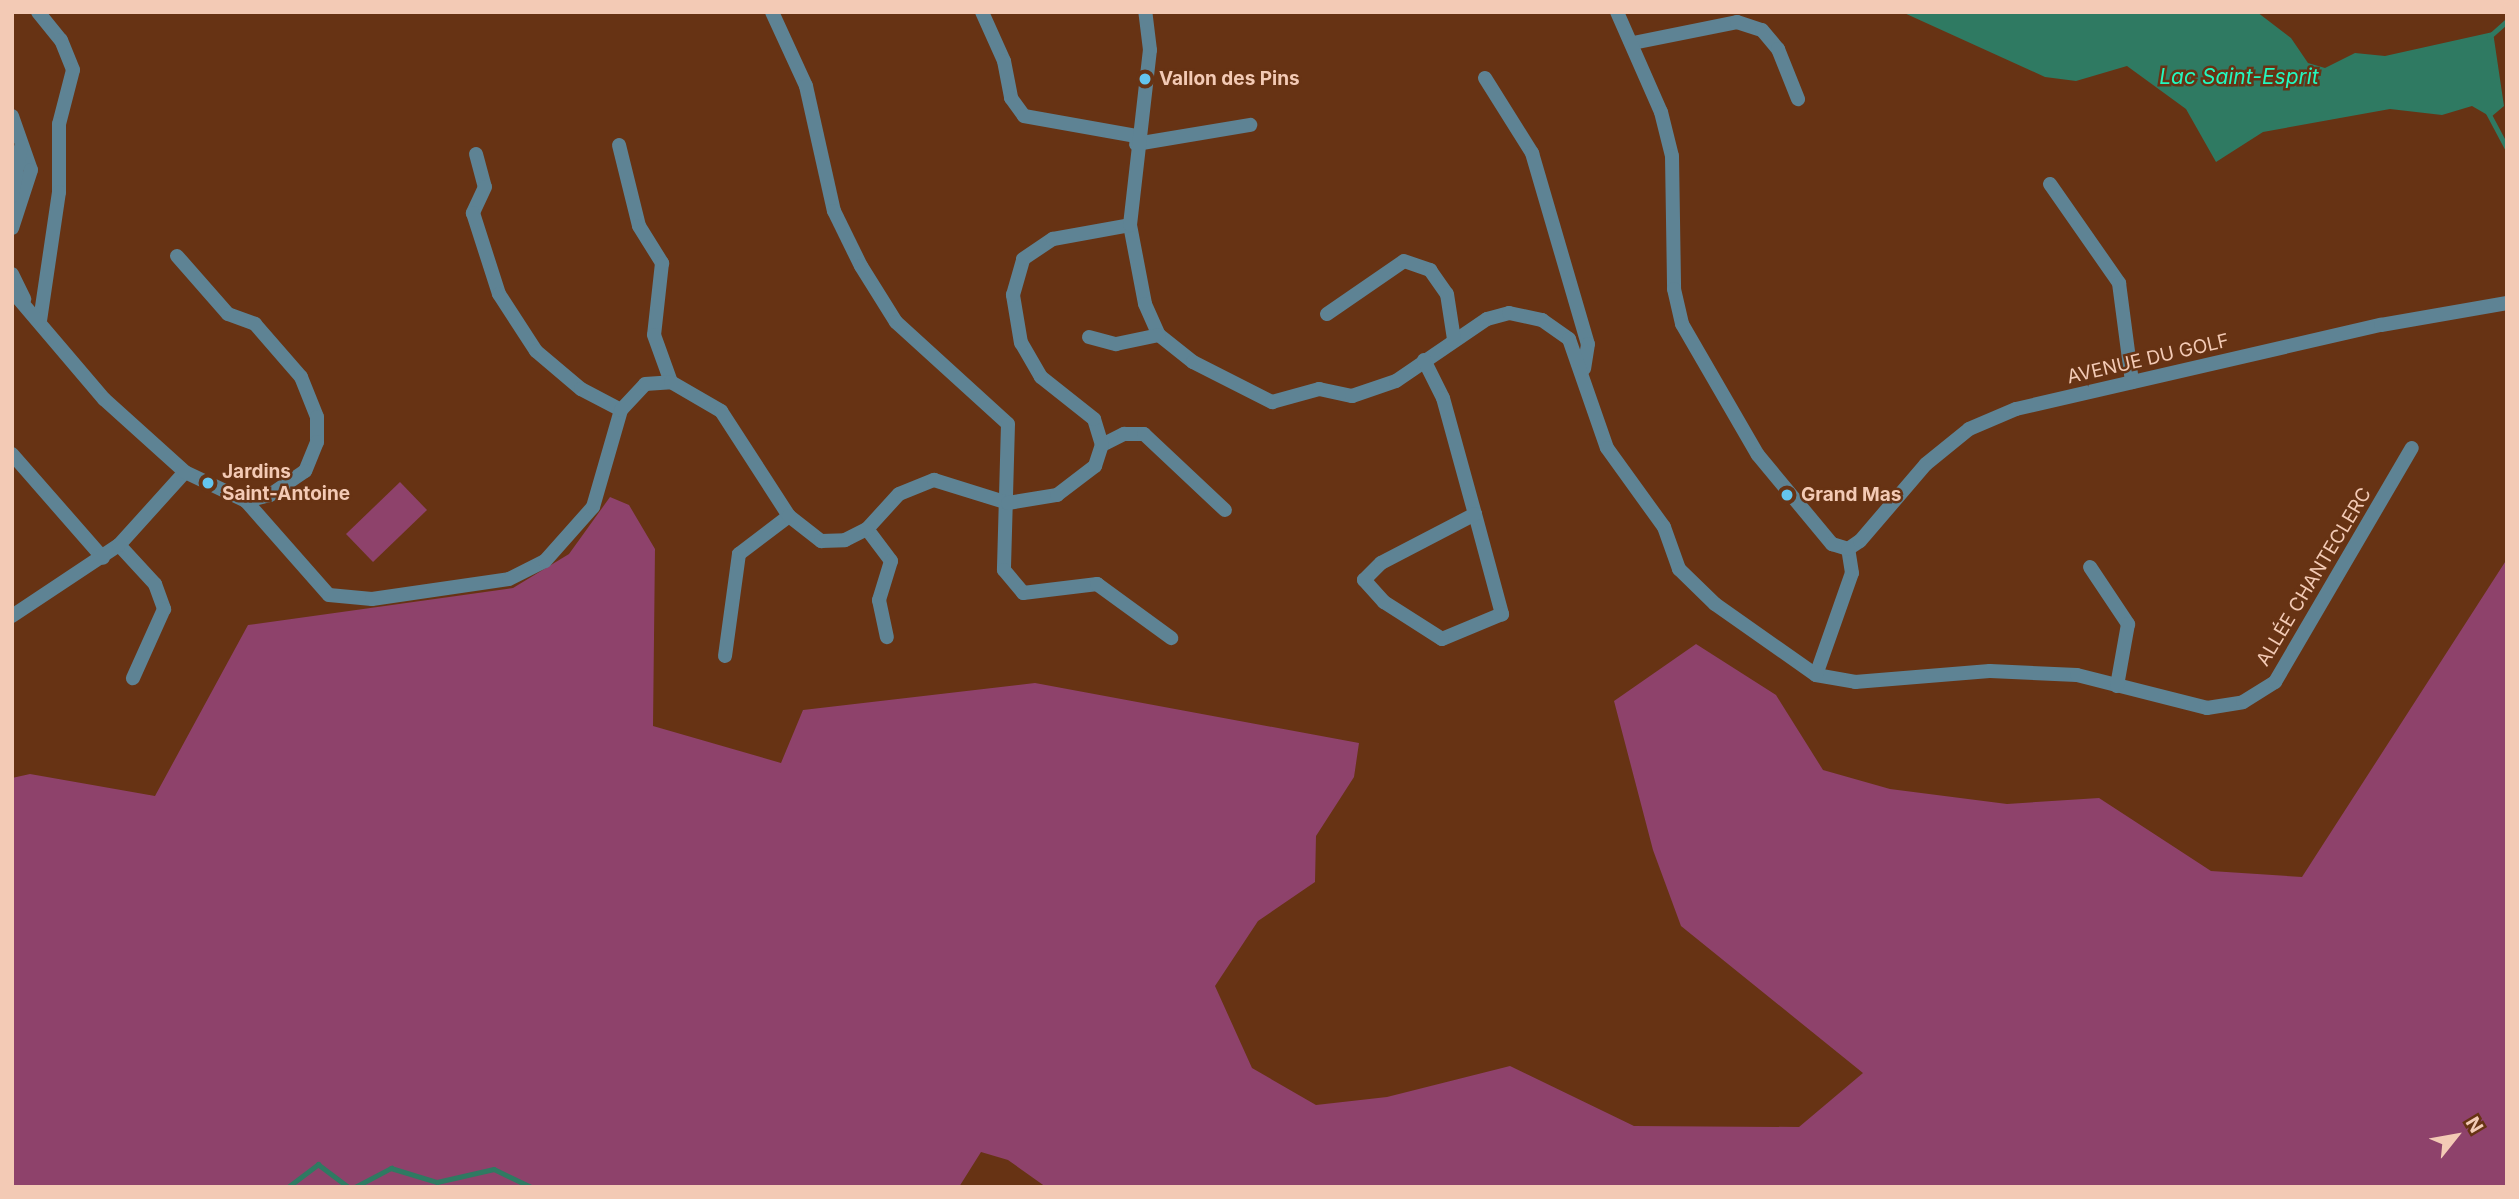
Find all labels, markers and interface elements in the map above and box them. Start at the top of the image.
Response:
water label: Lac Saint-Esprit [2159,64,2319,90]
place label: Vallon des Pins [1159,68,1300,90]
marker: Vallon des Pins [1137,71,1153,87]
street label: AVENUE DU GOLF [2065,329,2231,389]
place label: Jardins Saint-Antoine [222,461,350,505]
marker: Jardins Saint-Antoine [200,475,216,491]
place label: Grand Mas [1801,484,1901,506]
street label: ALLÉE CHANTECLERC [2252,484,2376,670]
marker: Grand Mas [1779,487,1795,503]
north arrow [2421,1101,2491,1171]
text: N [2461,1113,2488,1137]

